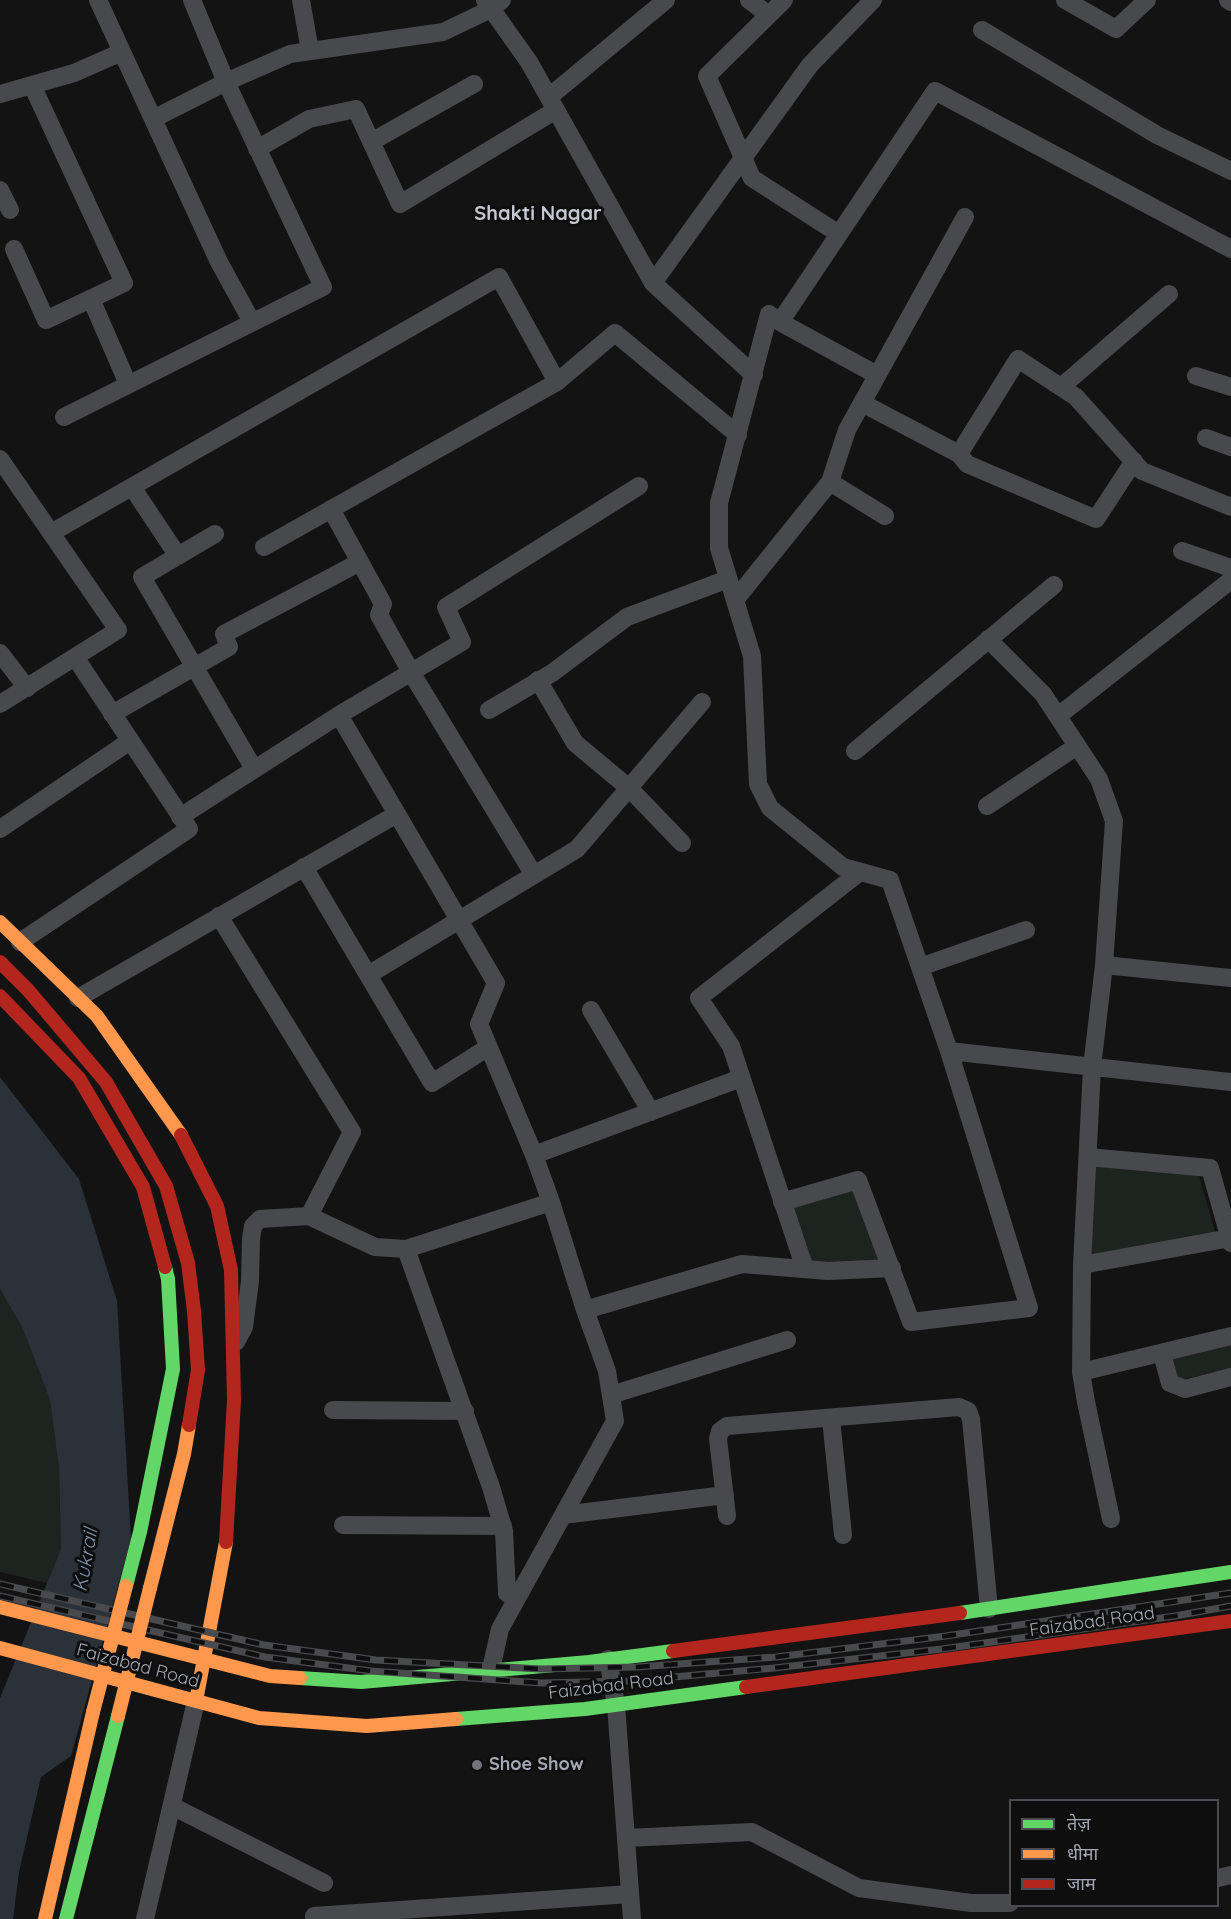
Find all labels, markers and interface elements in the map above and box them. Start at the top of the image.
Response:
district label: Shakti Nagar [474,202,602,226]
water label: Kukrail [69,1527,103,1593]
street label: Faizabad Road [1028,1603,1156,1641]
street label: Faizabad Road [74,1639,202,1693]
street label: Faizabad Road [547,1668,675,1704]
place label: Shoe Show [489,1754,584,1776]
marker: Shoe Show [470,1758,484,1772]
legend [1009,1799,1219,1907]
text: तेज़ [1067,1812,1091,1835]
text: धीमा [1067,1842,1098,1865]
text: जाम [1067,1872,1096,1895]

